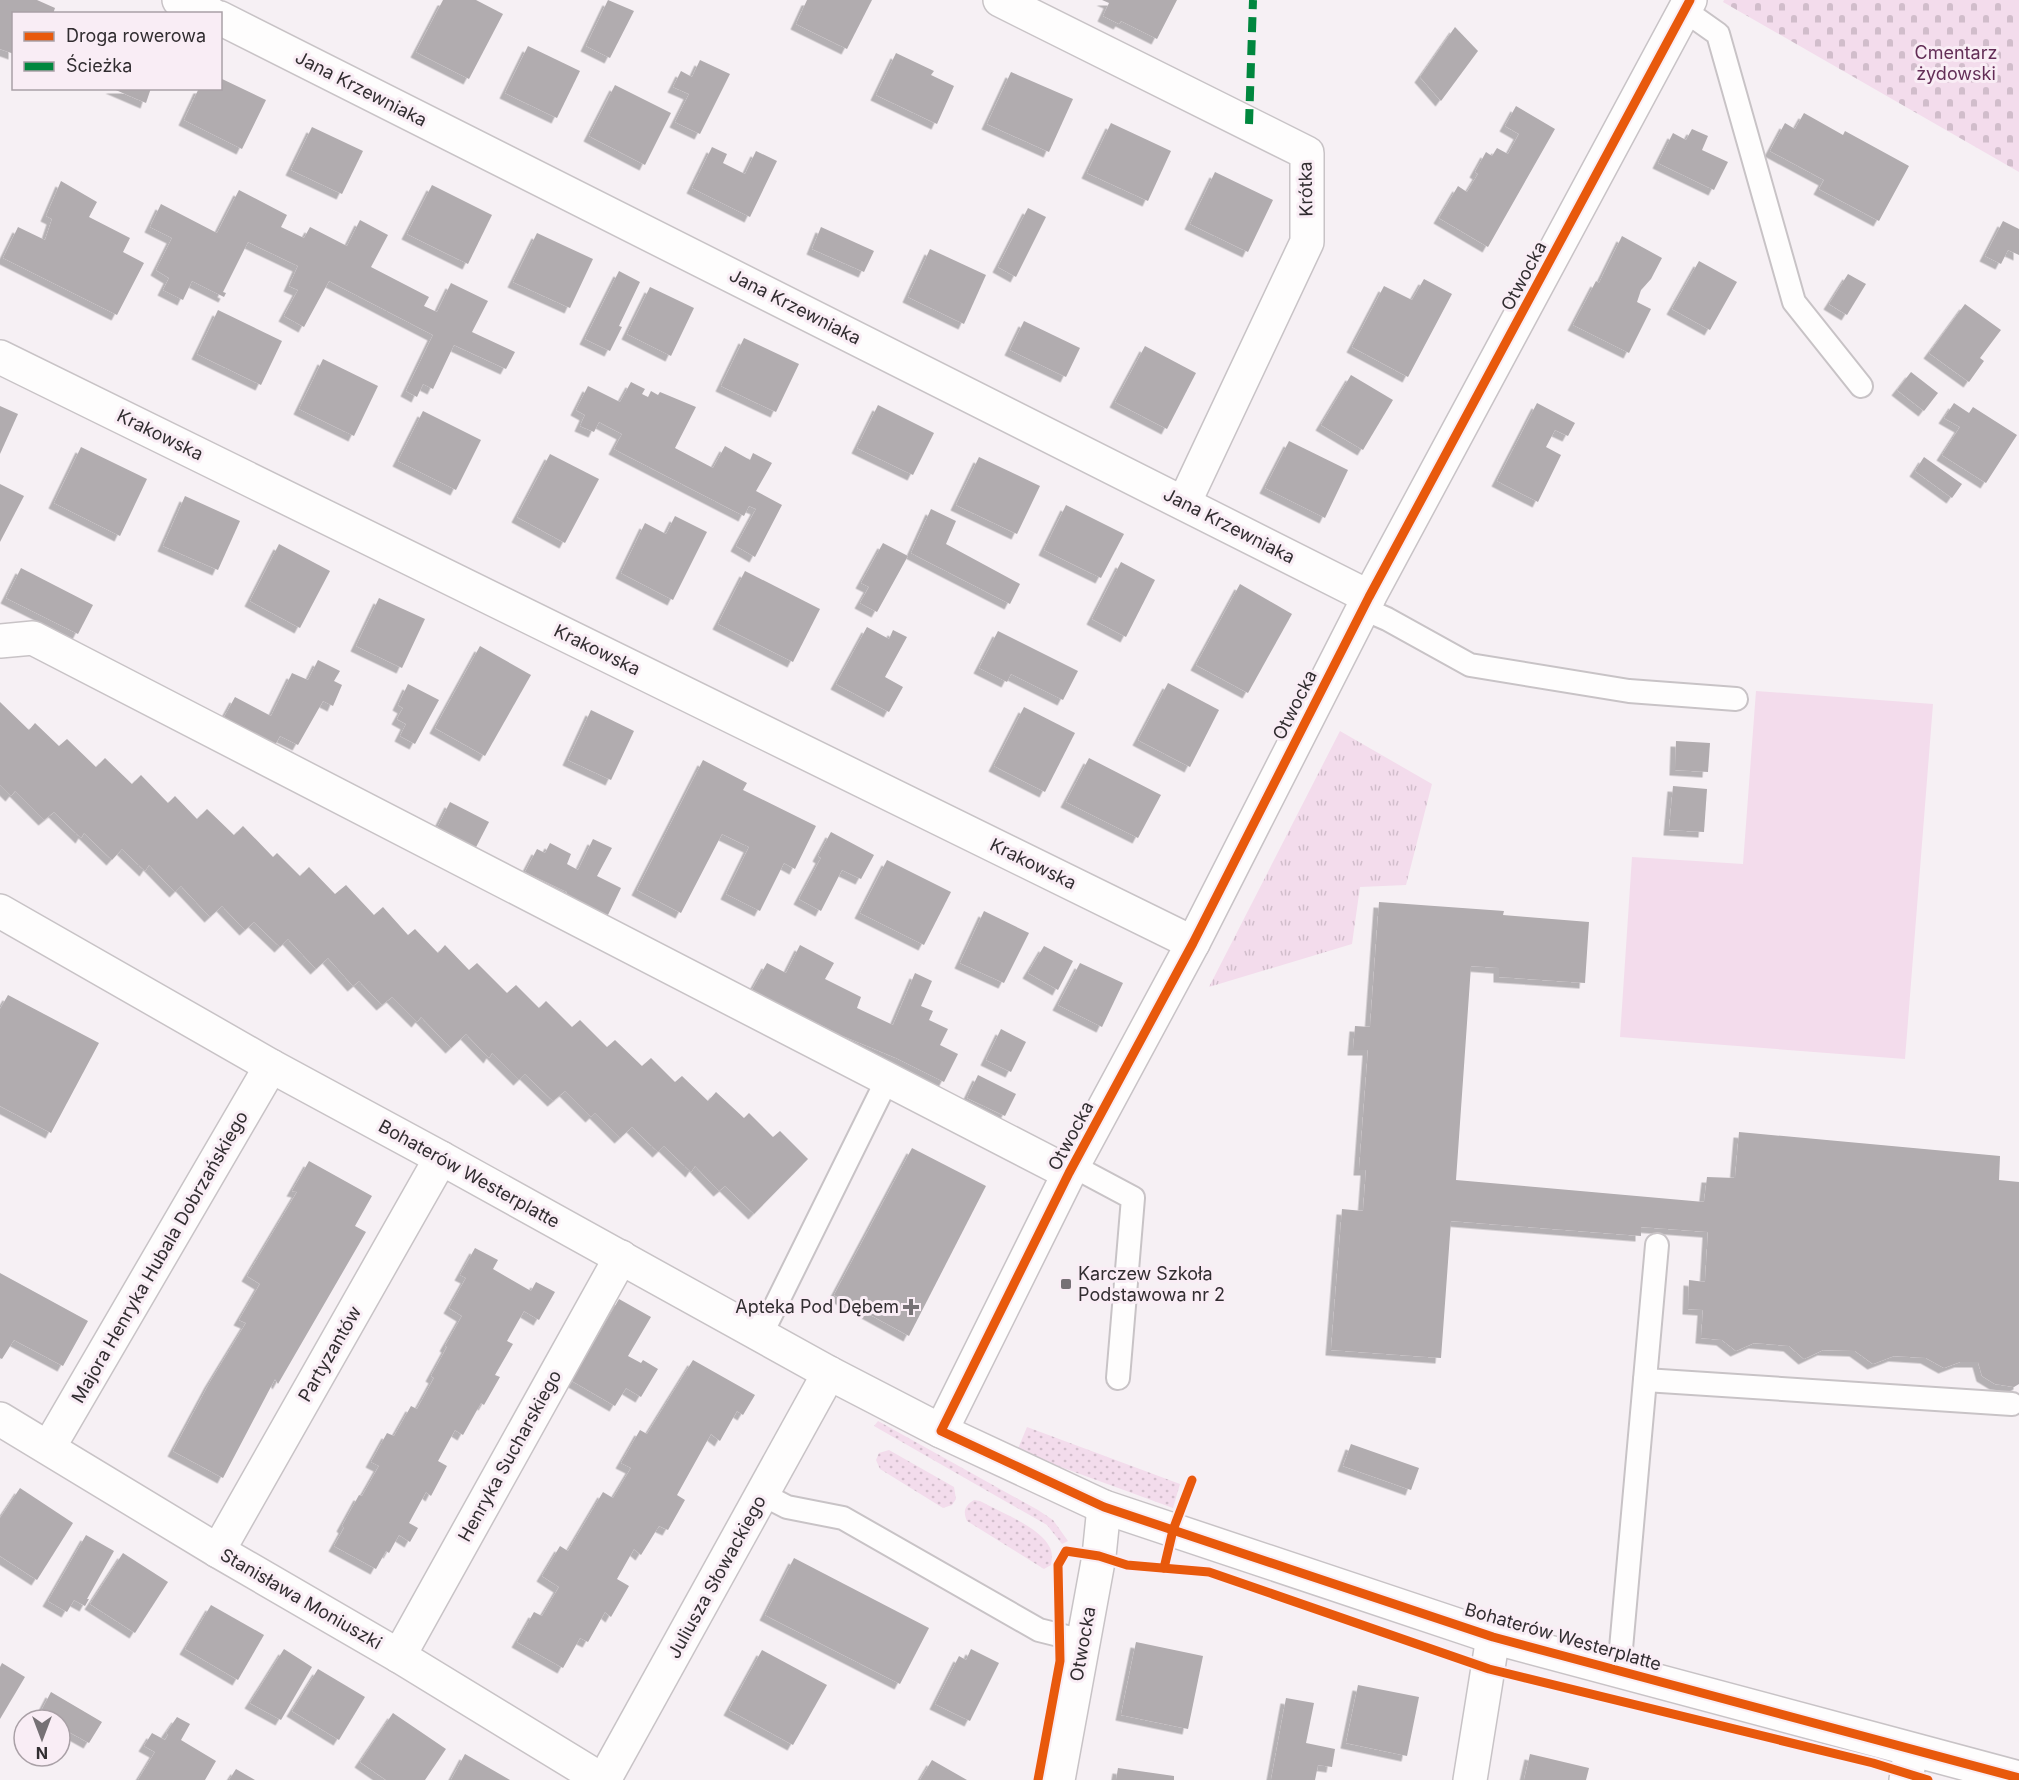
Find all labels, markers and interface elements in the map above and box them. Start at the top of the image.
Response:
legend [12,12,222,90]
text: Droga rowerowa [66,25,206,46]
park label: Cmentarz żydowski [1915,42,1997,84]
street label: Jana Krzewniaka [292,46,430,131]
text: Ścieżka [66,54,132,76]
street label: Krótka [1295,161,1316,217]
street label: Otwocka [1497,238,1551,314]
street label: Jana Krzewniaka [726,264,864,349]
street label: Krakowska [114,405,207,464]
street label: Jana Krzewniaka [1160,483,1298,568]
street label: Krakowska [551,620,644,679]
street label: Otwocka [1268,666,1321,743]
street label: Krakowska [987,834,1080,893]
street label: Otwocka [1044,1098,1098,1174]
street label: Majora Henryka Hubala Dobrzańskiego [67,1107,252,1406]
street label: Bohaterów Westerplatte [375,1115,563,1232]
place label: Karczew Szkoła Podstawowa nr 2 [1078,1263,1225,1305]
marker: Karczew Szkoła Podstawowa nr 2 [1059,1277,1073,1291]
place label: Apteka Pod Dębem [735,1296,899,1317]
marker: Apteka Pod Dębem [904,1300,918,1314]
street label: Partyzantów [294,1302,365,1405]
street label: Henryka Sucharskiego [454,1366,566,1545]
street label: Juliusza Słowackiego [663,1492,770,1662]
street label: Stanisława Moniuszki [217,1544,386,1653]
street label: Bohaterów Westerplatte [1462,1598,1664,1675]
street label: Otwocka [1066,1605,1099,1683]
north arrow [12,1708,72,1768]
text: N [36,1743,48,1763]

